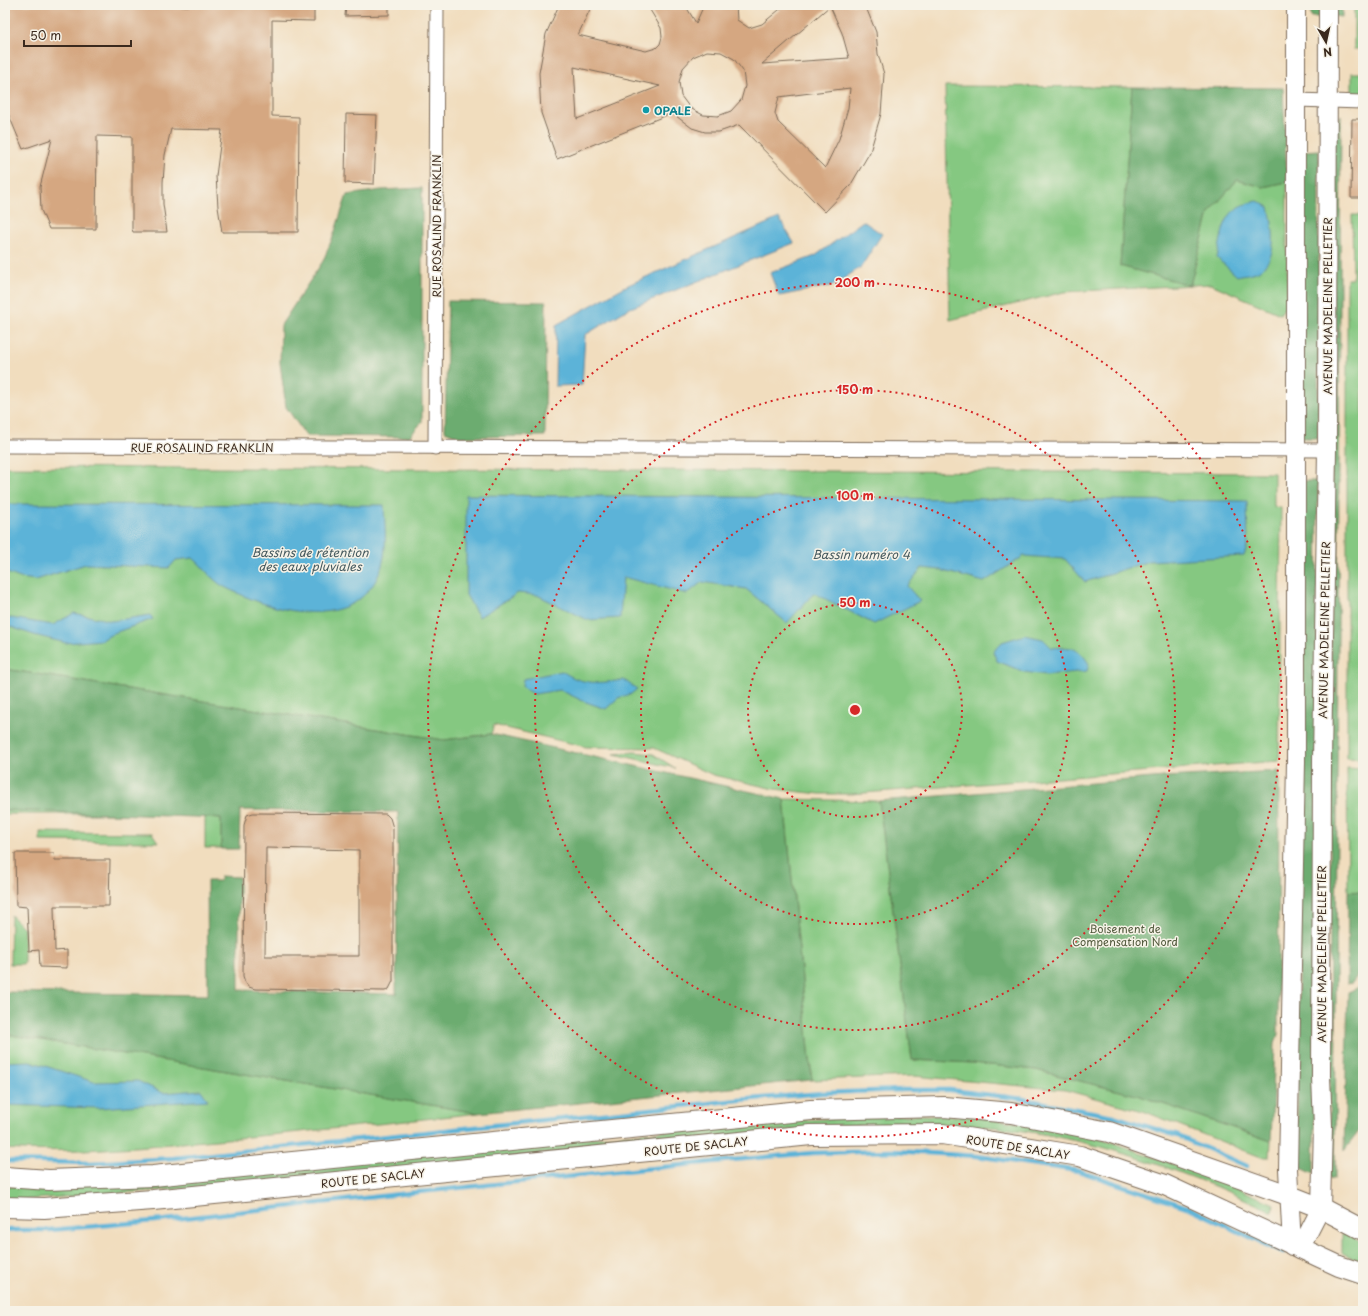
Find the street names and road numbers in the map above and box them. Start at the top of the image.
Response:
street label: RUE ROSALIND FRANKLIN [428,154,445,298]
street label: AVENUE MADELEINE PELLETIER [1319,217,1336,395]
street label: RUE ROSALIND FRANKLIN [130,439,274,456]
street label: AVENUE MADELEINE PELLETIER [1314,541,1334,719]
street label: AVENUE MADELEINE PELLETIER [1313,865,1330,1043]
street label: ROUTE DE SACLAY [965,1130,1071,1164]
street label: ROUTE DE SACLAY [643,1132,749,1160]
street label: ROUTE DE SACLAY [320,1164,426,1192]

